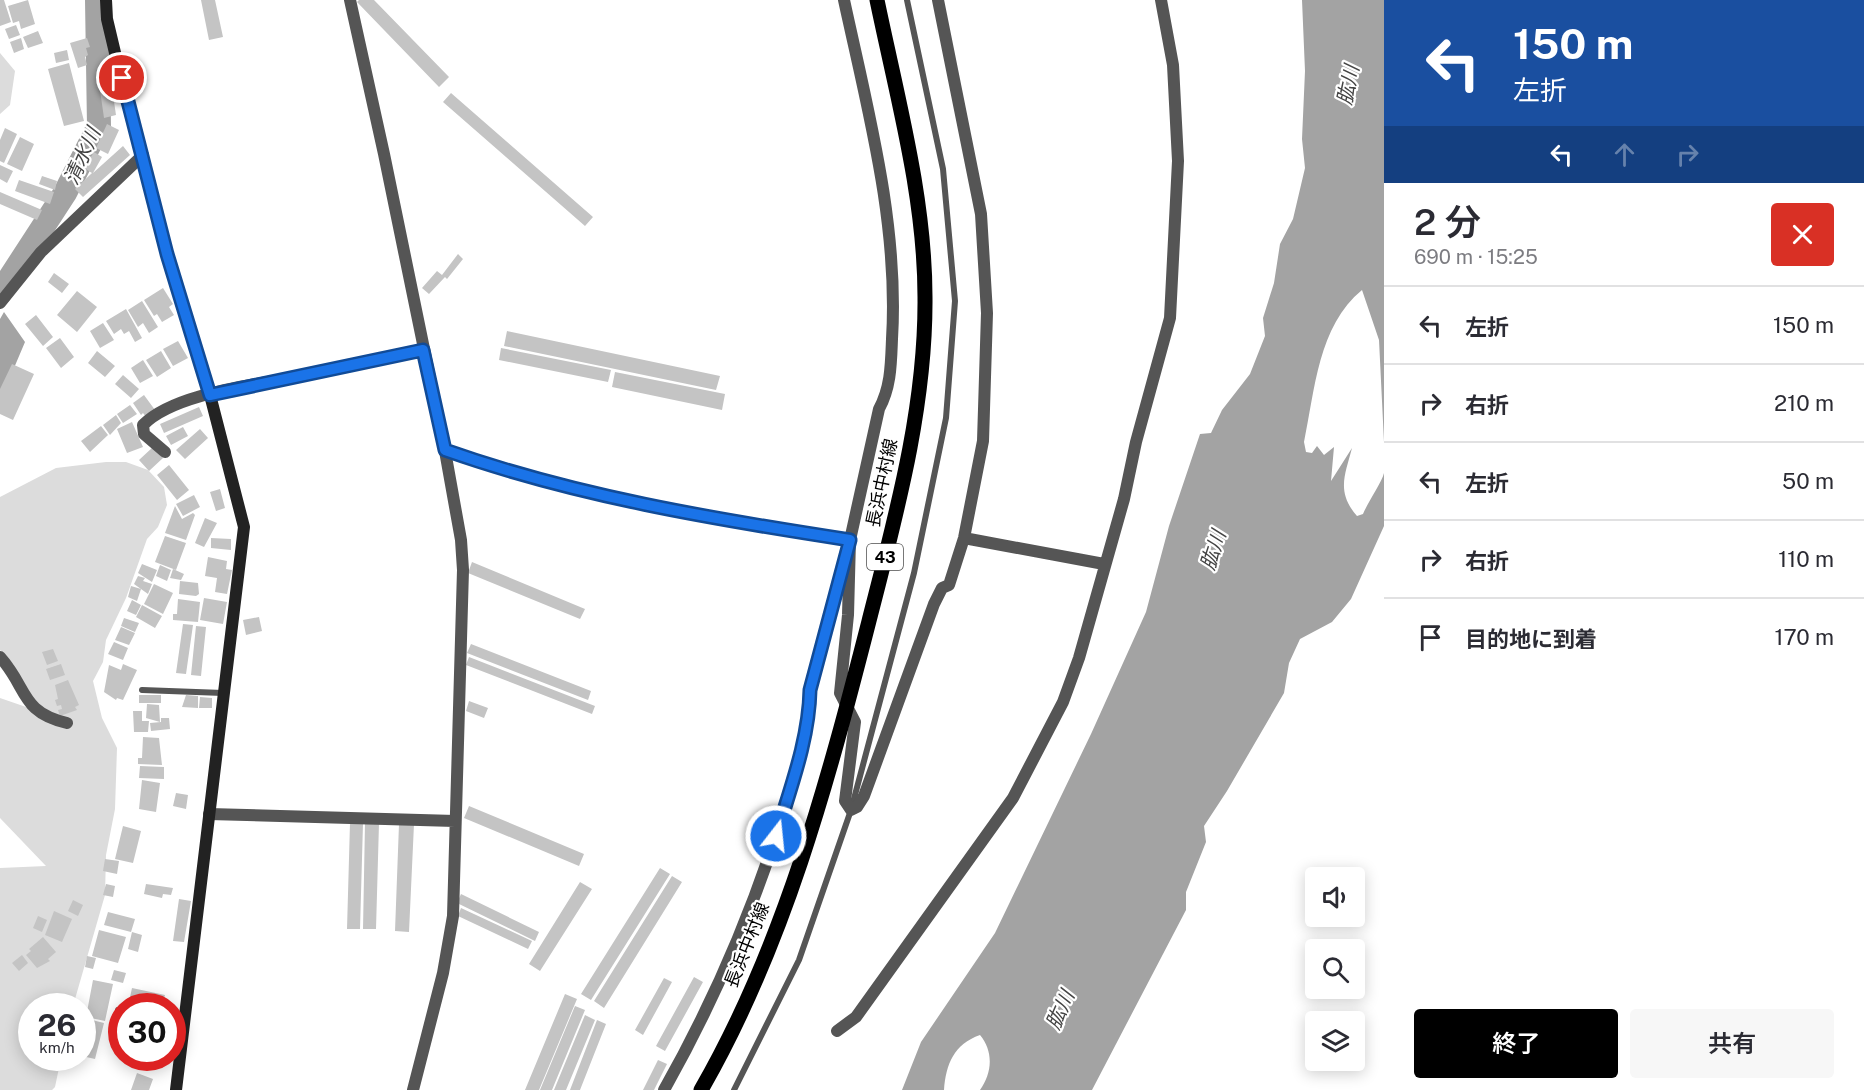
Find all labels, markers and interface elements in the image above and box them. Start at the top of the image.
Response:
text: 150 m [1513,19,1633,68]
icon: left [1414,24,1492,102]
pin [96,52,147,103]
icon: arrive [105,61,138,94]
water label: 肱川 [1332,61,1364,107]
text: 左折 [1513,74,1567,106]
water label: 清水川 [59,122,106,188]
icon: left [1545,138,1578,171]
icon: ahead [1608,138,1641,171]
icon: right [1671,138,1704,171]
text: 2 分 [1414,201,1481,243]
button: close [1771,203,1834,266]
text: 690 m · 15:25 [1414,245,1538,269]
icon: left [1414,309,1447,342]
text: 150 m [1773,312,1834,338]
text: 左折 [1465,314,1509,340]
icon: right [1414,387,1447,420]
text: 210 m [1774,390,1834,416]
text: 右折 [1465,392,1509,418]
street label: 長浜中村線 [862,437,901,529]
icon: left [1414,465,1447,498]
text: 50 m [1782,468,1834,494]
text: 左折 [1465,470,1509,496]
water label: 肱川 [1195,525,1231,573]
icon: right [1414,543,1447,576]
road number: 43 [867,544,903,570]
text: 110 m [1778,546,1834,572]
text: 右折 [1465,548,1509,574]
icon: arrive [1414,621,1447,654]
text: 170 m [1774,624,1834,650]
text: 目的地に到着 [1465,626,1597,652]
position arrow [744,804,808,868]
map controls [1305,867,1365,1071]
button: sound [1305,867,1365,927]
street label: 長浜中村線 [720,899,773,990]
button: search [1305,939,1365,999]
water label: 肱川 [1041,985,1080,1033]
speed limit sign: 30 [108,993,186,1071]
text: 26 [38,1007,76,1043]
button: 終了 [1414,1009,1618,1078]
button: 共有 [1630,1009,1834,1078]
button: layers [1305,1011,1365,1071]
text: km/h [39,1039,75,1056]

